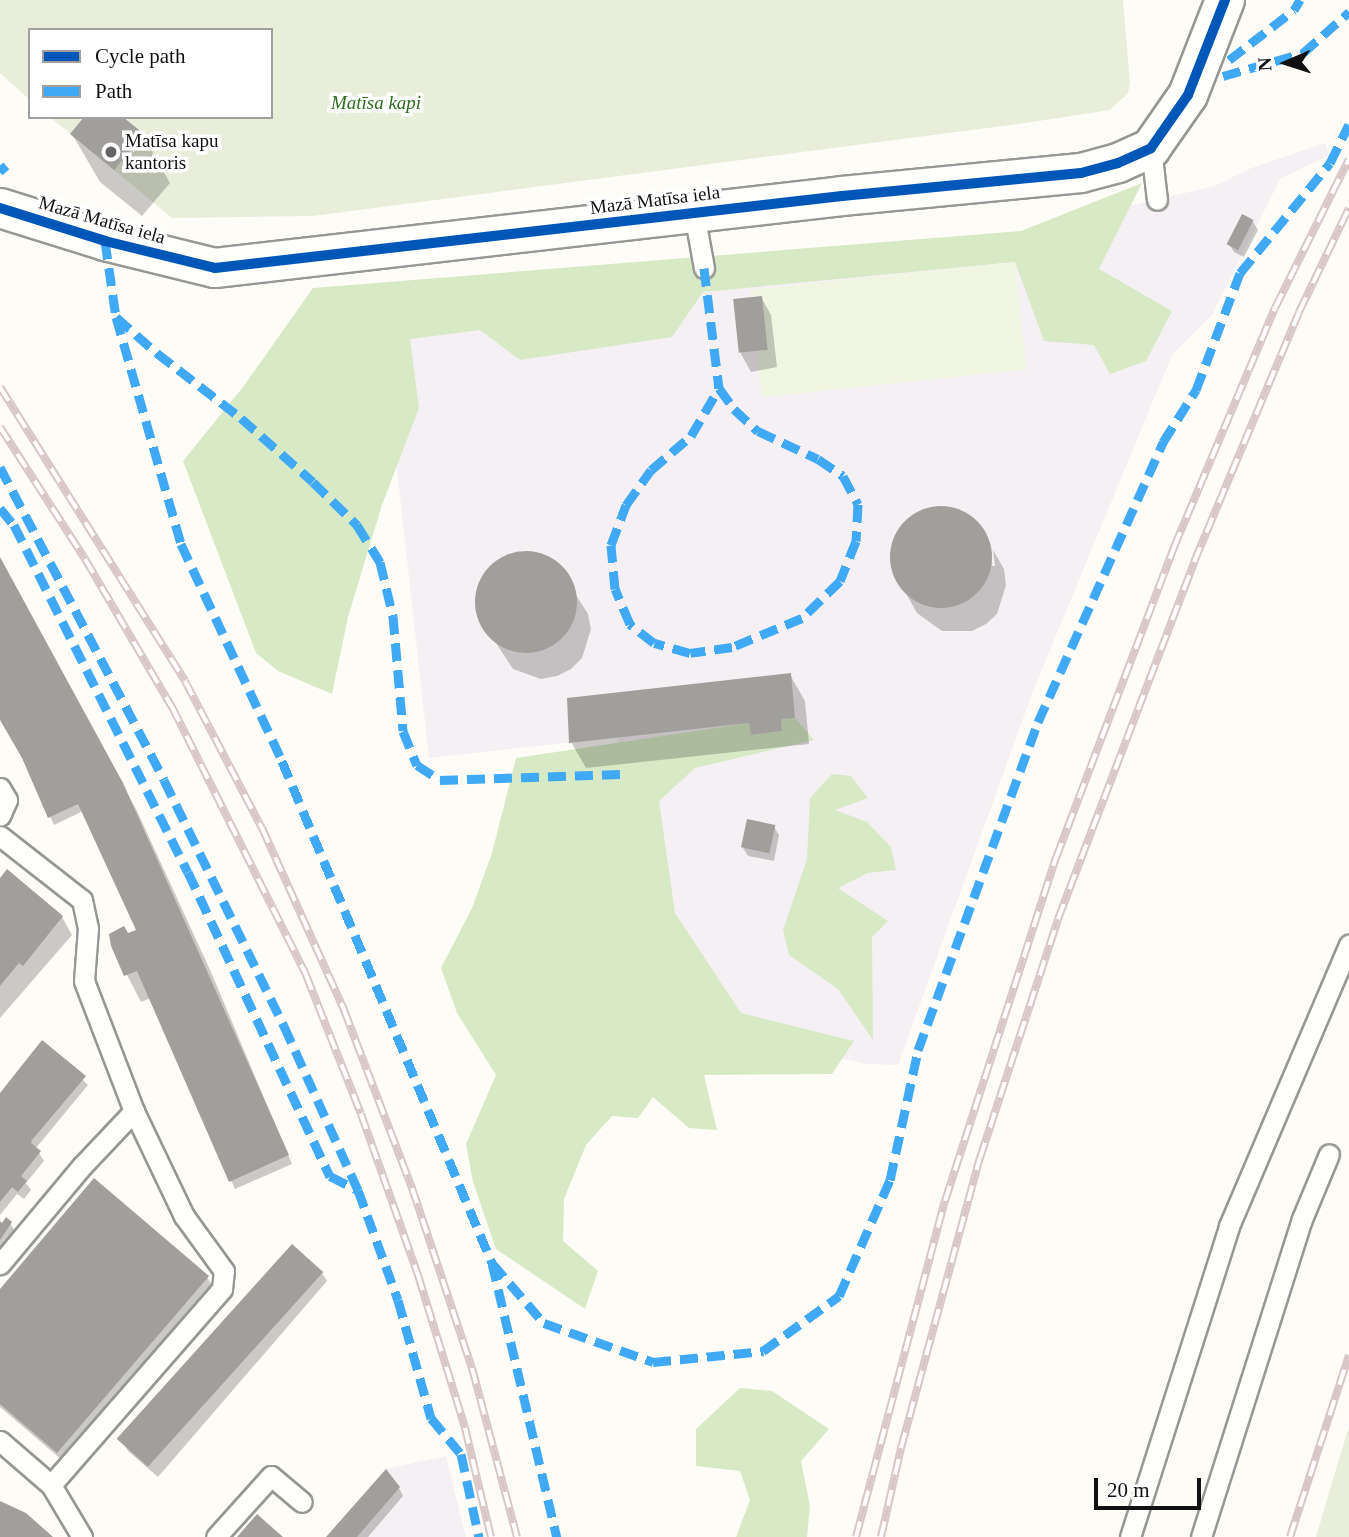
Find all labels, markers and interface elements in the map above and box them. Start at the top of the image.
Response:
legend [28,28,273,119]
north arrow [1251,28,1321,98]
text: Cycle path [95,44,185,68]
text: N [1254,57,1275,72]
text: Path [95,79,132,103]
park label: Matīsa kapi [331,92,421,114]
place label: Matīsa kapu kantoris [125,130,218,174]
marker: Matīsa kapu kantoris [103,144,119,160]
street label: Mazā Matīsa iela [589,181,721,219]
street label: Mazā Matīsa iela [36,191,168,249]
scale bar [1097,1464,1204,1508]
text: 20 m [1107,1478,1150,1502]

